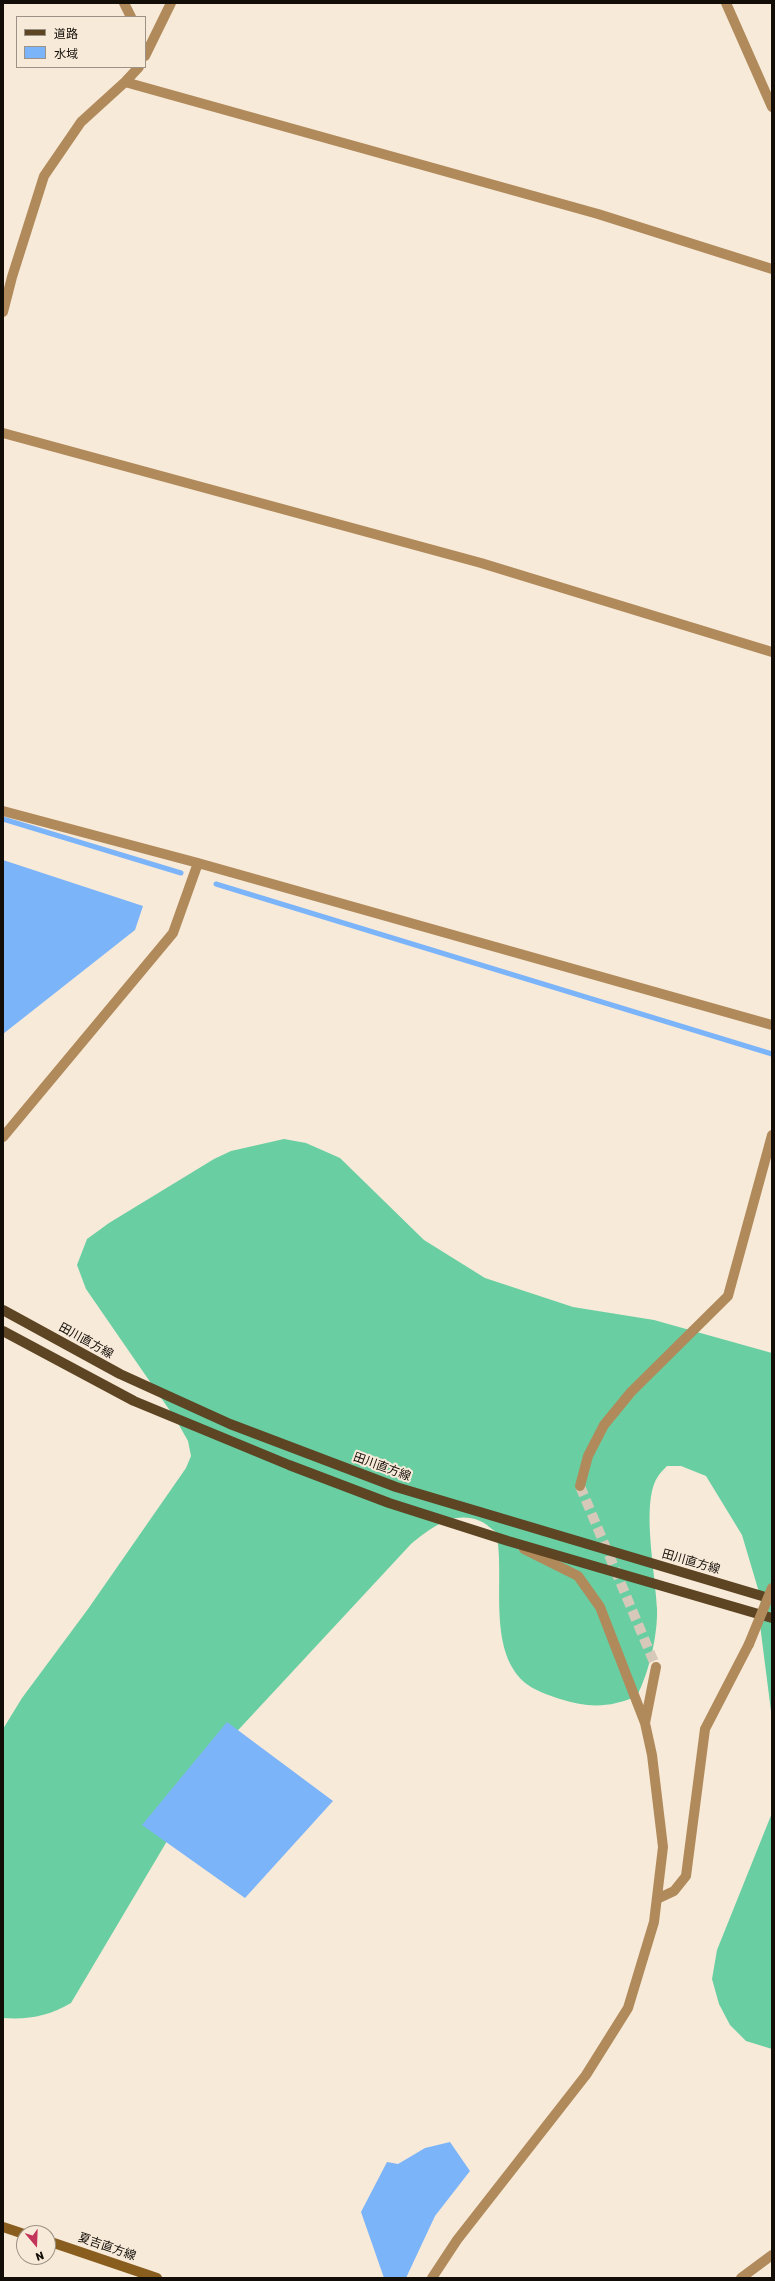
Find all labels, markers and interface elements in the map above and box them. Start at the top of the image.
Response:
legend [16,16,146,68]
text: 道路 [54,27,78,41]
text: 水域 [54,47,78,61]
street label: 田川直方線 [56,1320,116,1362]
street label: 田川直方線 [351,1450,413,1484]
street label: 田川直方線 [660,1547,722,1577]
north arrow [16,2225,56,2265]
street label: 夏吉直方線 [76,2230,138,2264]
text: N [34,2248,46,2263]

